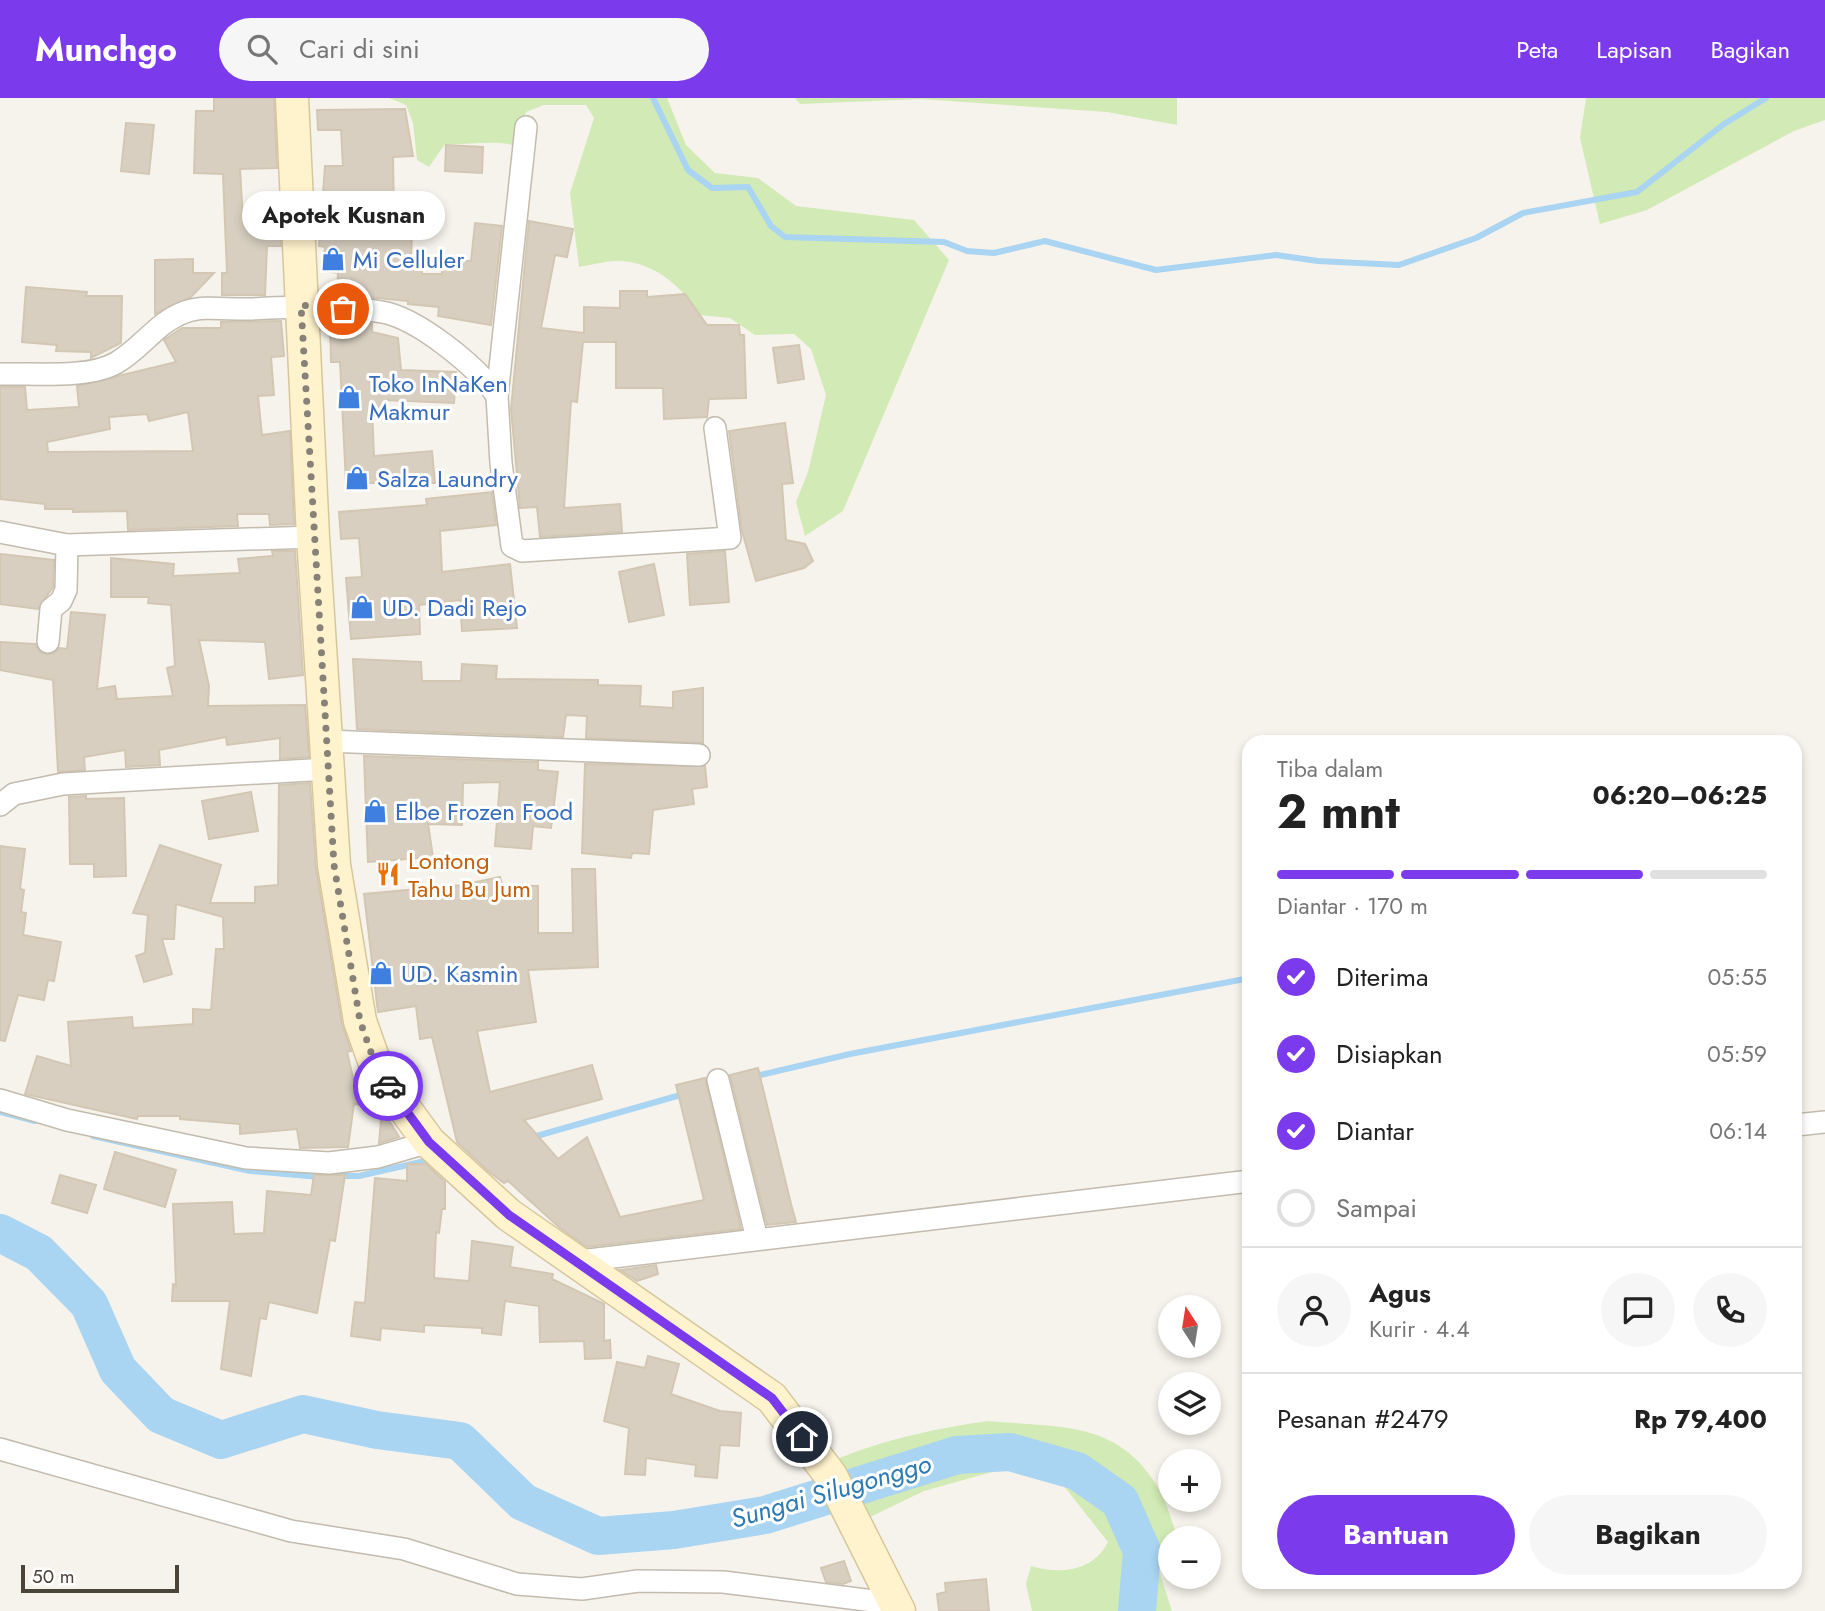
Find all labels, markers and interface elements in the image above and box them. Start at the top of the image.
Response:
search box [219,18,709,81]
text: Munchgo [35,26,177,73]
icon: search [243,30,281,68]
text: Cari di sini [299,30,420,68]
text: Peta [1516,32,1558,67]
text: Lapisan [1596,32,1672,67]
text: Bagikan [1710,32,1790,67]
callout: Apotek Kusnan [242,190,444,239]
text: Apotek Kusnan [262,198,425,232]
place label: Mi Celluler [353,242,465,277]
shop icon: Mi Celluler [319,245,347,273]
pin [313,279,373,339]
icon: bag [324,290,362,328]
place label: Toko InNaKen Makmur [369,366,508,429]
shop icon: Toko InNaKen Makmur [335,383,363,411]
place label: Salza Laundry [377,461,518,496]
shop icon: Salza Laundry [343,464,371,492]
place label: UD. Dadi Rejo [382,590,527,625]
shop icon: UD. Dadi Rejo [348,593,376,621]
text: Tiba dalam [1277,752,1383,786]
text: 06:20–06:25 [1593,776,1767,814]
text: 2 mnt [1277,779,1400,845]
place label: Elbe Frozen Food [395,794,573,829]
shop icon: Elbe Frozen Food [361,797,389,825]
place label: Lontong Tahu Bu Jum [408,843,531,906]
restaurant icon: Lontong Tahu Bu Jum [374,860,402,888]
text: Diantar · 170 m [1277,889,1428,923]
place label: UD. Kasmin [401,956,518,991]
icon: check [1277,958,1315,996]
text: Diterima [1336,958,1429,996]
shop icon: UD. Kasmin [367,959,395,987]
text: 05:55 [1707,960,1767,994]
icon: check [1277,1035,1315,1073]
text: Disiapkan [1336,1035,1443,1073]
text: 05:59 [1707,1037,1767,1071]
courier [353,1051,423,1121]
icon: car [369,1067,407,1105]
icon: check [1277,1112,1315,1150]
text: Diantar [1336,1112,1414,1150]
text: 06:14 [1709,1114,1767,1148]
text: Sampai [1336,1189,1417,1227]
button: person [1277,1273,1351,1347]
button: chat [1601,1273,1675,1347]
button: phone [1693,1273,1767,1347]
text: Agus [1369,1274,1431,1312]
north arrow [1158,1295,1222,1358]
map controls [1158,1295,1221,1589]
text: Kurir · 4.4 [1369,1312,1470,1346]
button: layers [1158,1372,1221,1435]
text: Pesanan #2479 [1277,1400,1449,1438]
text: Rp 79,400 [1634,1400,1767,1438]
pin [772,1407,832,1467]
icon: home [783,1418,821,1456]
water label: Sungai Silugonggo [726,1444,936,1538]
button: + [1158,1449,1221,1512]
button: Bantuan [1277,1495,1515,1575]
button: Bagikan [1529,1495,1767,1575]
button: − [1158,1526,1221,1589]
scale bar [21,1562,178,1594]
text: 50 m [32,1563,75,1590]

